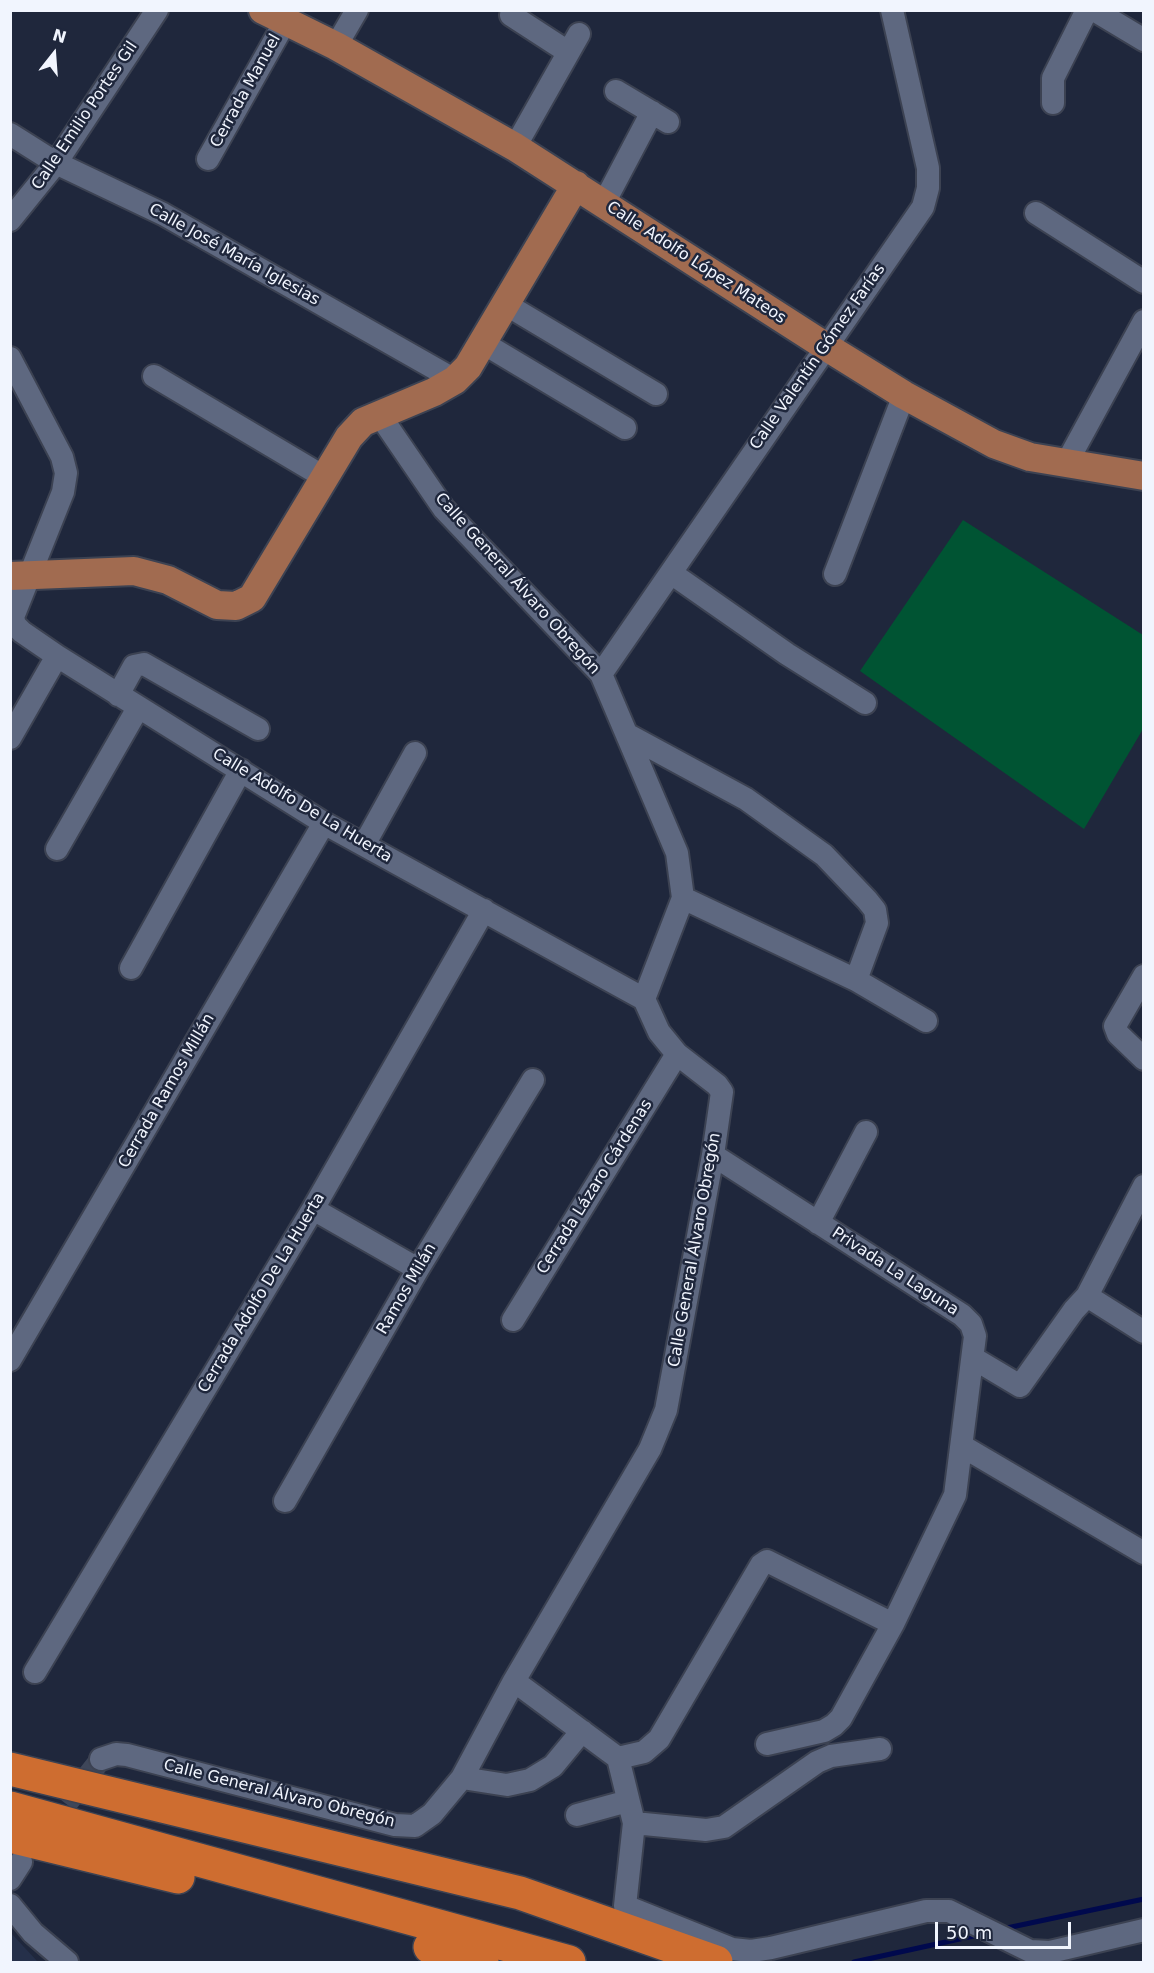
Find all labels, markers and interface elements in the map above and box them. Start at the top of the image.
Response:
north arrow [24,24,84,84]
text: N [50,25,69,47]
street label: Cerrada Manuel [207,31,285,151]
street label: Calle Emilio Portes Gil [28,38,142,194]
street label: Calle Adolfo López Mateos [603,198,789,328]
street label: Calle José María Iglesias [145,200,323,310]
street label: Calle Valentín Gómez Farías [746,260,890,454]
street label: Calle General Álvaro Obregón [430,489,604,679]
street label: Calle Adolfo De La Huerta [209,745,395,867]
street label: Cerrada Ramos Millán [115,1010,219,1172]
street label: Cerrada Lázaro Cárdenas [533,1096,657,1278]
street label: Calle General Álvaro Obregón [665,1131,725,1369]
street label: Cerrada Adolfo De La Huerta [195,1189,329,1397]
street label: Privada La Laguna [828,1224,962,1320]
street label: Ramos Milán [373,1240,441,1338]
street label: Calle General Álvaro Obregón [161,1756,397,1832]
scale bar [938,1910,1074,1948]
text: 50 m [946,1922,992,1943]

